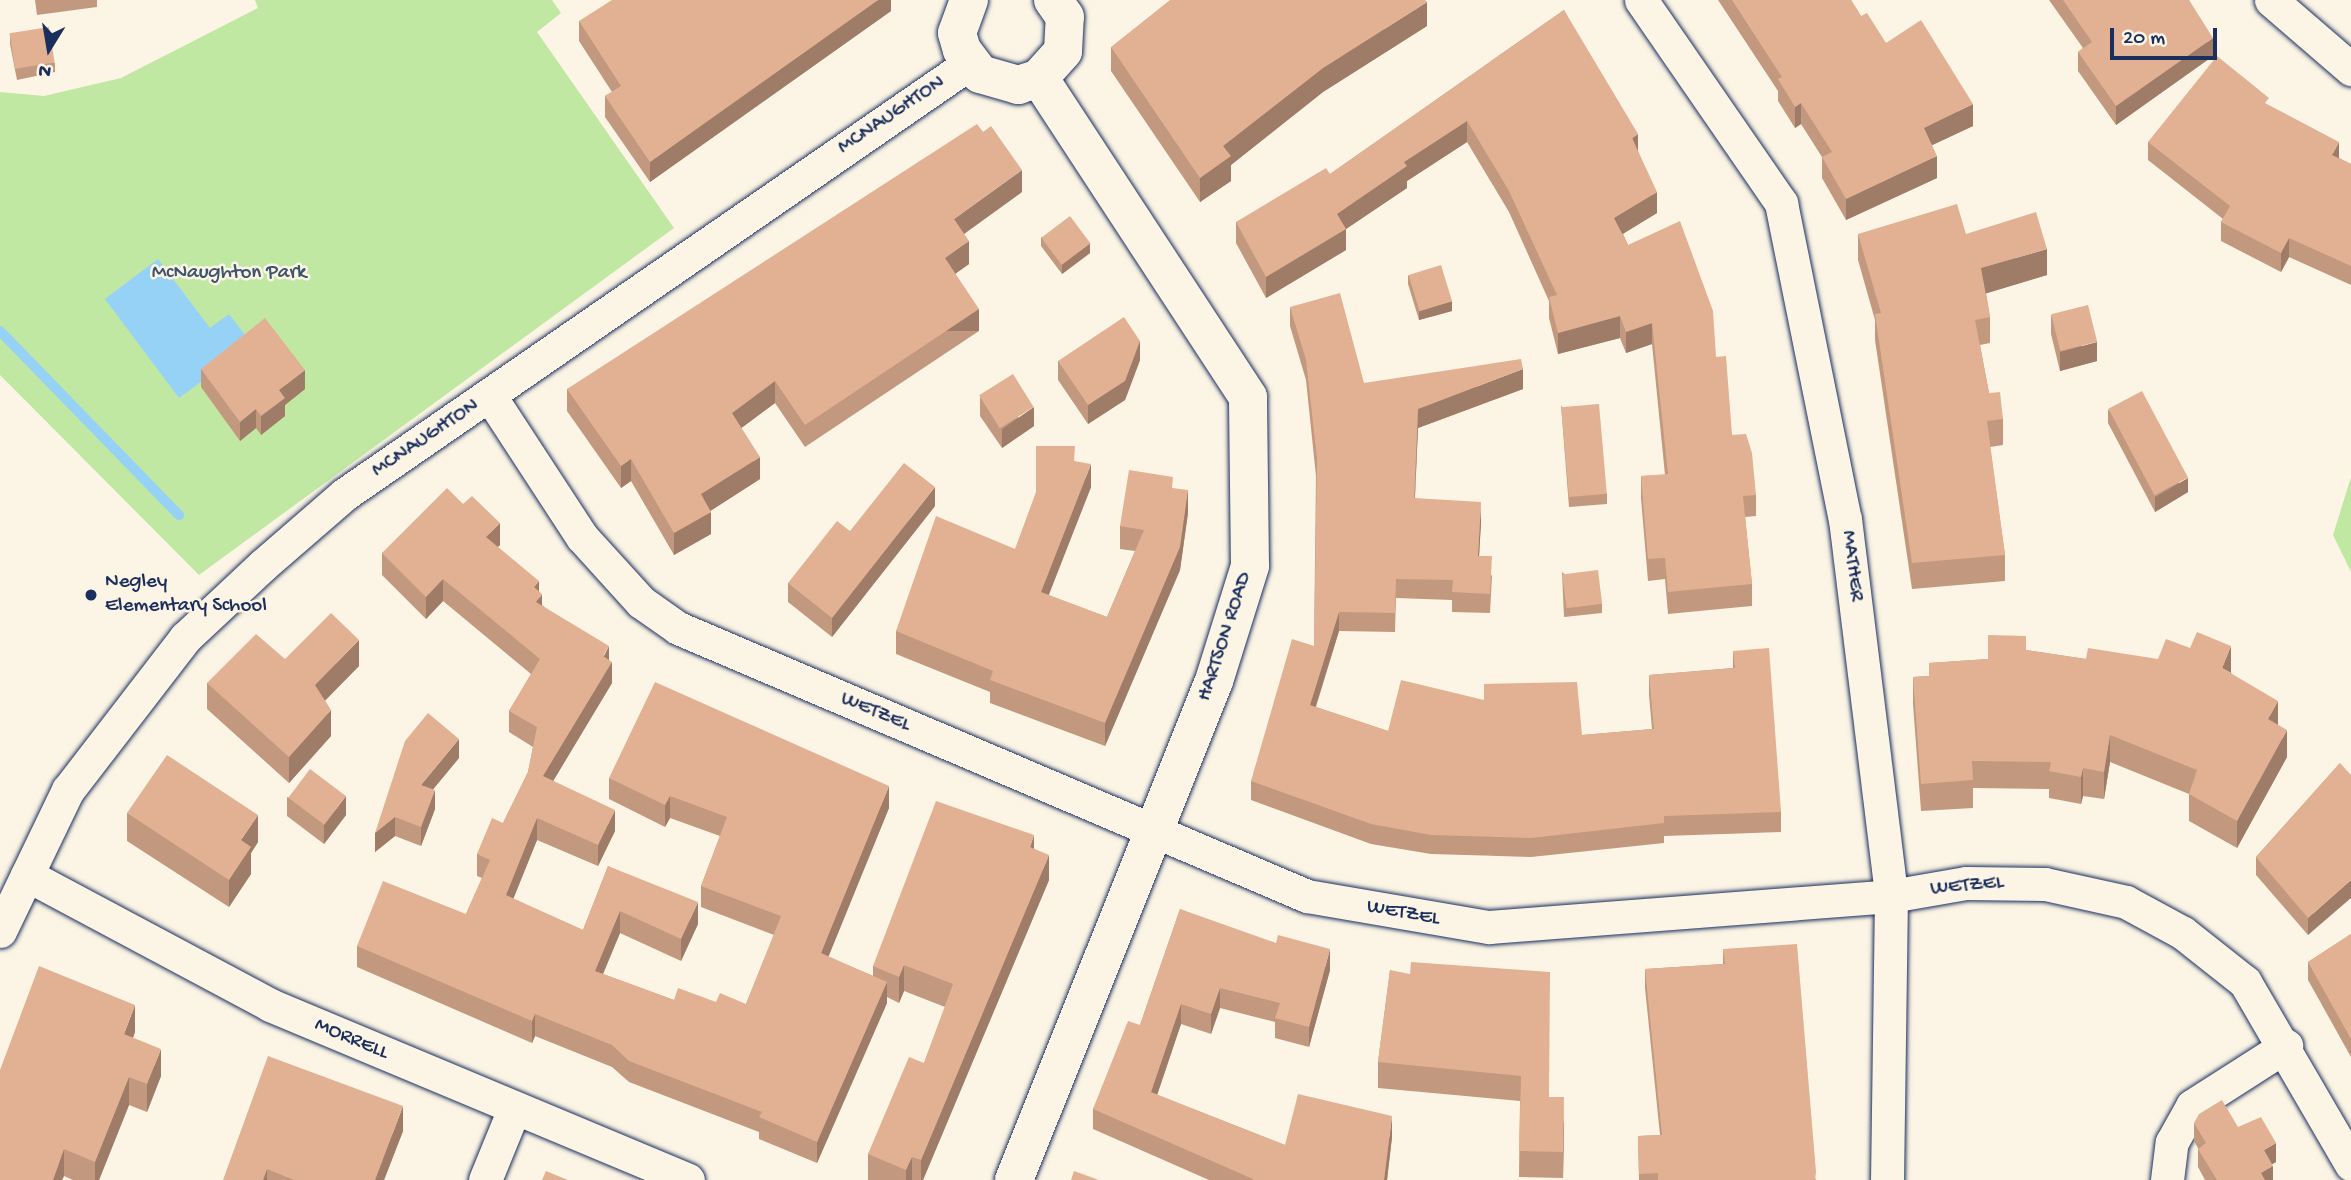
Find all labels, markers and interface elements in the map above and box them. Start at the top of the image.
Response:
north arrow [14,14,84,84]
scale bar [2113,14,2220,58]
text: 20 m [2123,27,2165,52]
text: N [37,58,53,83]
street label: MCNAUGHTON [834,71,950,161]
park label: McNaughton Park [152,261,306,287]
street label: MCNAUGHTON [368,394,484,484]
street label: MATHER [1834,529,1868,603]
street label: HARTSON ROAD [1193,569,1259,705]
place label: Negley Elementary School [105,570,267,620]
marker: Negley Elementary School [83,587,99,603]
street label: WETZEL [836,687,914,739]
street label: WETZEL [1929,871,2005,903]
street label: WETZEL [1365,895,1441,933]
street label: MORRELL [310,1013,392,1067]

